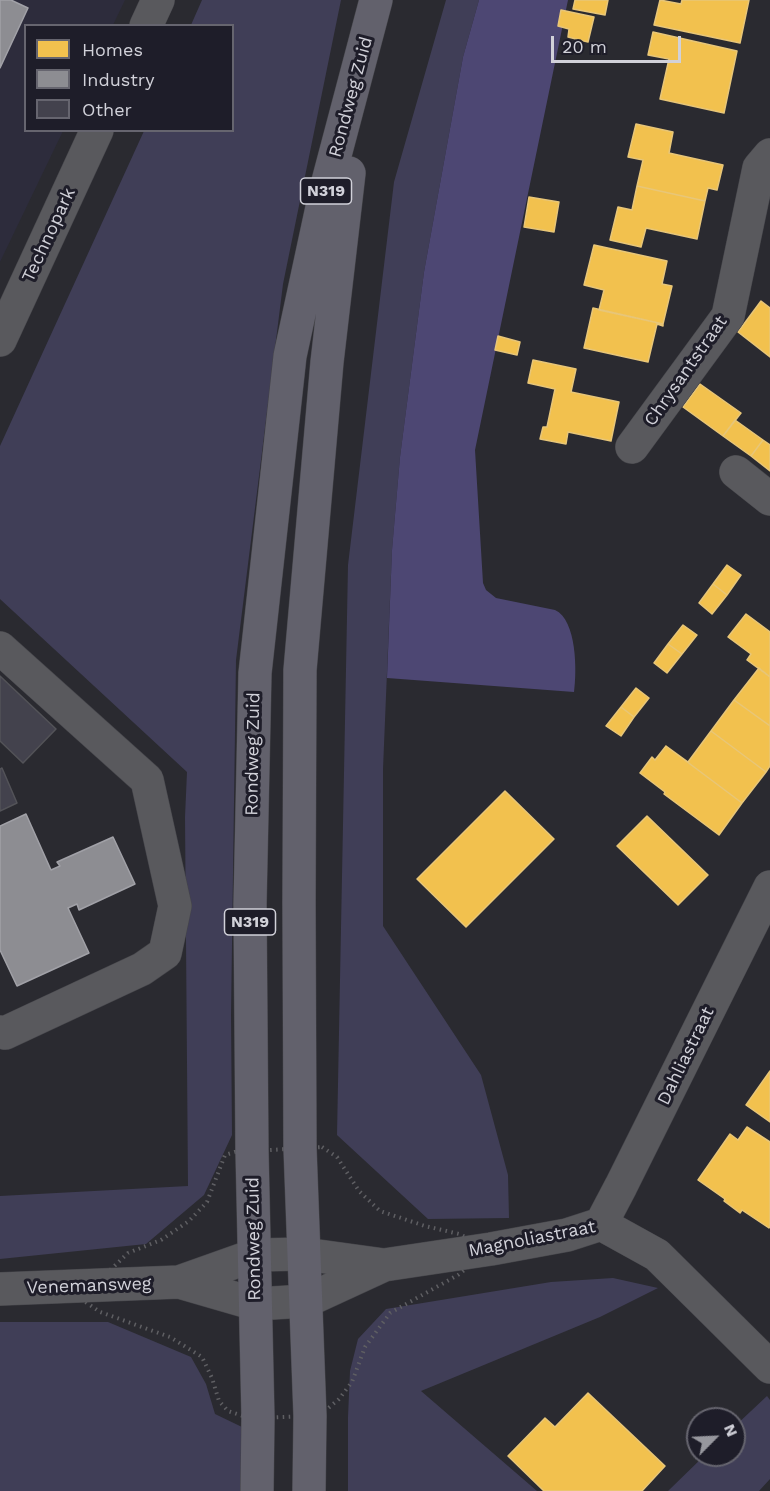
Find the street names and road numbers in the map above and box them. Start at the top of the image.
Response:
street label: Rondweg Zuid [325,34,377,160]
road number: N319 [300,178,352,204]
street label: Technopark [18,184,80,286]
street label: Chrysantstraat [640,312,732,430]
street label: Rondweg Zuid [241,692,265,816]
road number: N319 [224,909,276,935]
street label: Dahliastraat [653,1003,719,1109]
street label: Rondweg Zuid [242,1177,266,1301]
street label: Magnoliastraat [467,1216,597,1262]
street label: Venemansweg [26,1273,152,1299]

